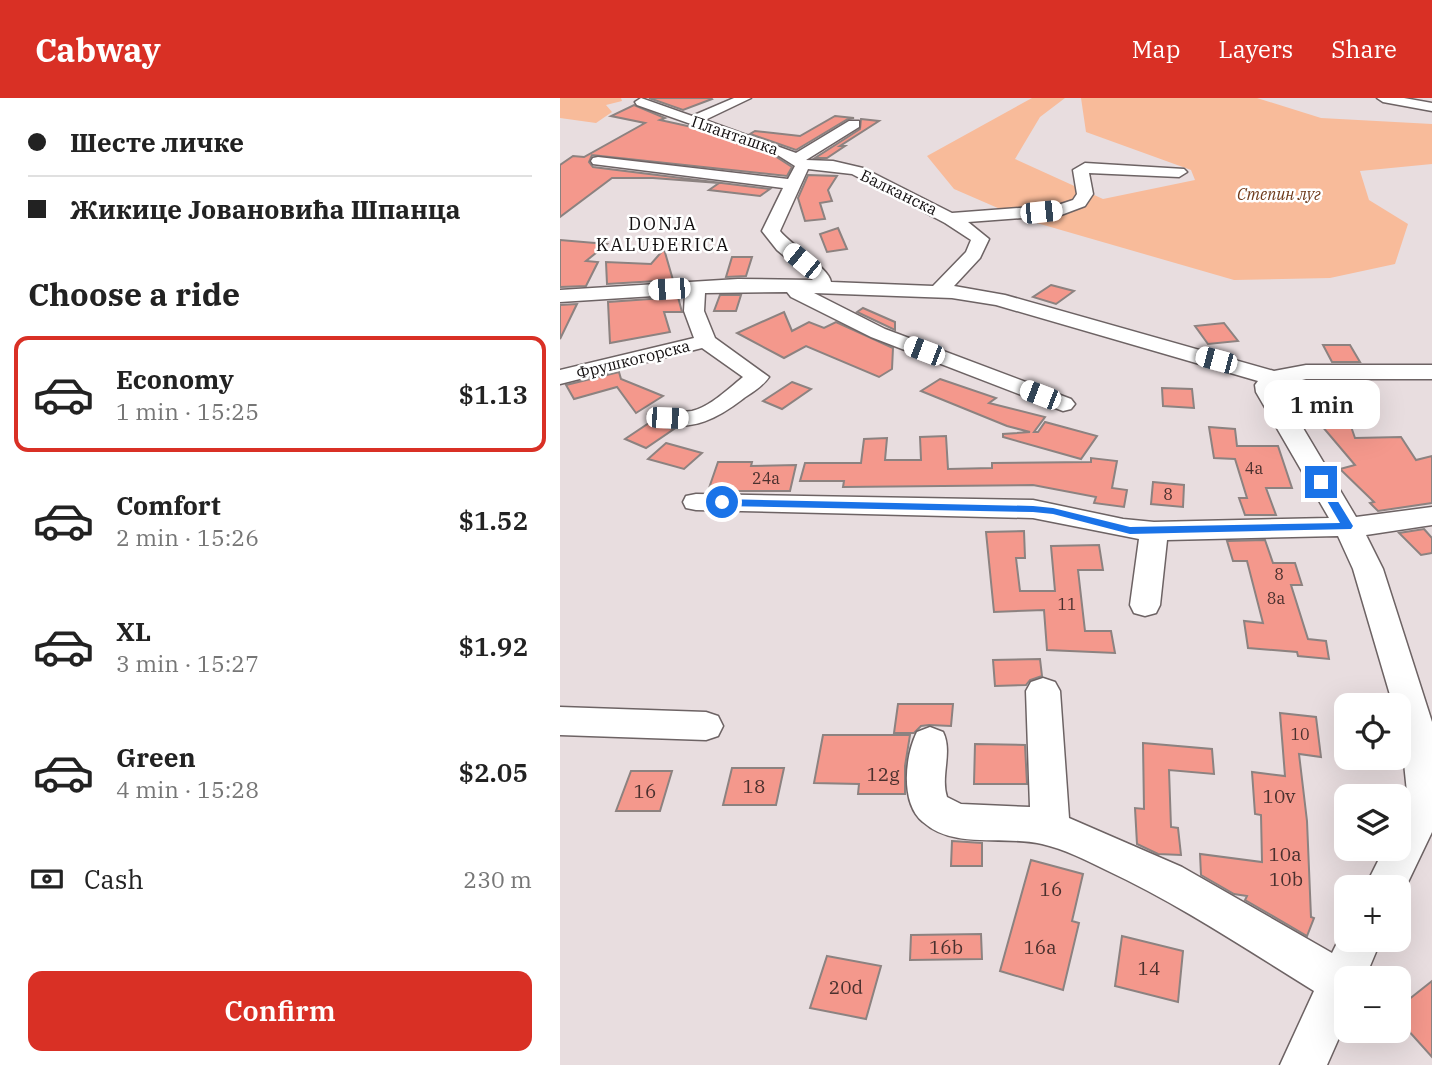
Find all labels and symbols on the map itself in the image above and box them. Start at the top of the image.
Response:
street label: Планташка [689,111,781,159]
street label: Балканска [857,165,941,219]
park label: Степин луг [1237,184,1321,204]
car [1020,199,1063,225]
district label: DONJA KALUĐERICA [596,212,730,256]
car [780,240,825,282]
car [648,277,691,301]
car [901,334,948,368]
street label: Фрушкогорска [574,335,692,383]
car [1193,344,1240,376]
car [1017,378,1064,412]
callout: 1 min [1263,380,1379,430]
car [646,407,689,429]
house number: 4a [1245,458,1263,478]
route end [1305,466,1337,498]
house number: 24a [752,468,780,488]
house number: 8 [1163,484,1173,504]
route start [706,486,738,518]
house number: 8 [1274,564,1284,584]
house number: 8a [1267,588,1285,608]
house number: 11 [1057,594,1077,614]
house number: 10 [1290,724,1310,744]
house number: 12g [866,762,900,786]
house number: 18 [743,774,765,798]
house number: 16 [634,779,656,803]
house number: 10v [1263,784,1296,808]
house number: 10a [1268,842,1302,866]
house number: 10b [1269,867,1303,891]
house number: 16 [1040,877,1062,901]
house number: 16b [929,935,963,959]
house number: 16a [1023,935,1057,959]
house number: 14 [1138,956,1160,980]
house number: 20d [829,975,863,999]

